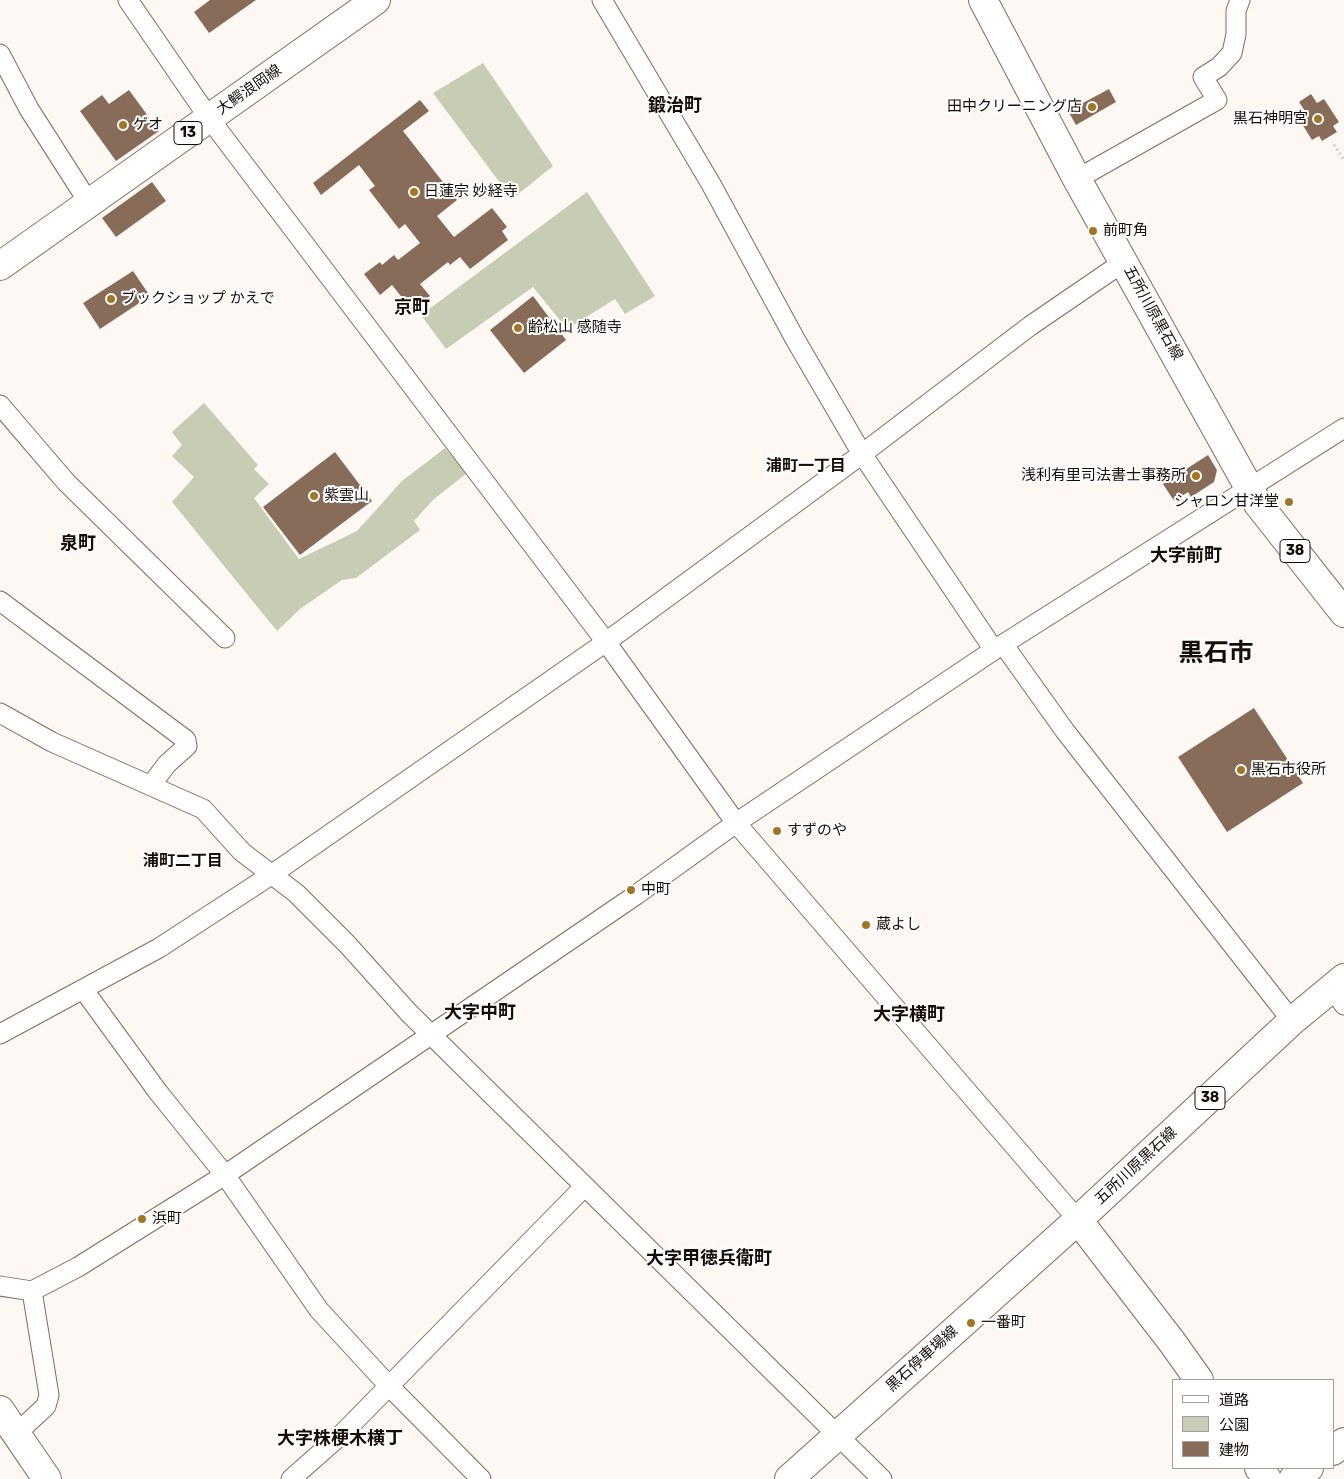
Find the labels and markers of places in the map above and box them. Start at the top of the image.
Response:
place label: 田中クリーニング店 [947,98,1082,116]
marker: 田中クリーニング店 [1086,101,1098,113]
place label: 黒石神明宮 [1233,110,1308,128]
marker: 黒石神明宮 [1312,113,1324,125]
place label: ゲオ [133,116,163,134]
marker: ゲオ [117,119,129,131]
place label: 日蓮宗 妙経寺 [424,183,518,201]
marker: 日蓮宗 妙経寺 [408,186,420,198]
place label: 前町角 [1103,222,1148,240]
marker: 前町角 [1087,225,1099,237]
place label: ブックショップ かえで [121,290,275,308]
marker: ブックショップ かえで [105,293,117,305]
place label: 齢松山 感随寺 [528,319,622,337]
marker: 齢松山 感随寺 [512,322,524,334]
place label: 浅利有里司法書士事務所 [1021,467,1186,485]
marker: 浅利有里司法書士事務所 [1190,470,1202,482]
place label: 紫雲山 [324,487,369,505]
marker: 紫雲山 [308,490,320,502]
place label: シャロン甘洋堂 [1174,493,1279,511]
marker: シャロン甘洋堂 [1283,496,1295,508]
place label: 黒石市役所 [1251,761,1326,779]
marker: 黒石市役所 [1235,764,1247,776]
place label: すずのや [787,822,847,840]
marker: すずのや [771,825,783,837]
place label: 中町 [641,881,671,899]
marker: 中町 [625,884,637,896]
place label: 蔵よし [876,916,921,934]
marker: 蔵よし [860,919,872,931]
place label: 浜町 [152,1210,182,1228]
marker: 浜町 [136,1213,148,1225]
place label: 一番町 [981,1314,1026,1332]
marker: 一番町 [965,1317,977,1329]

